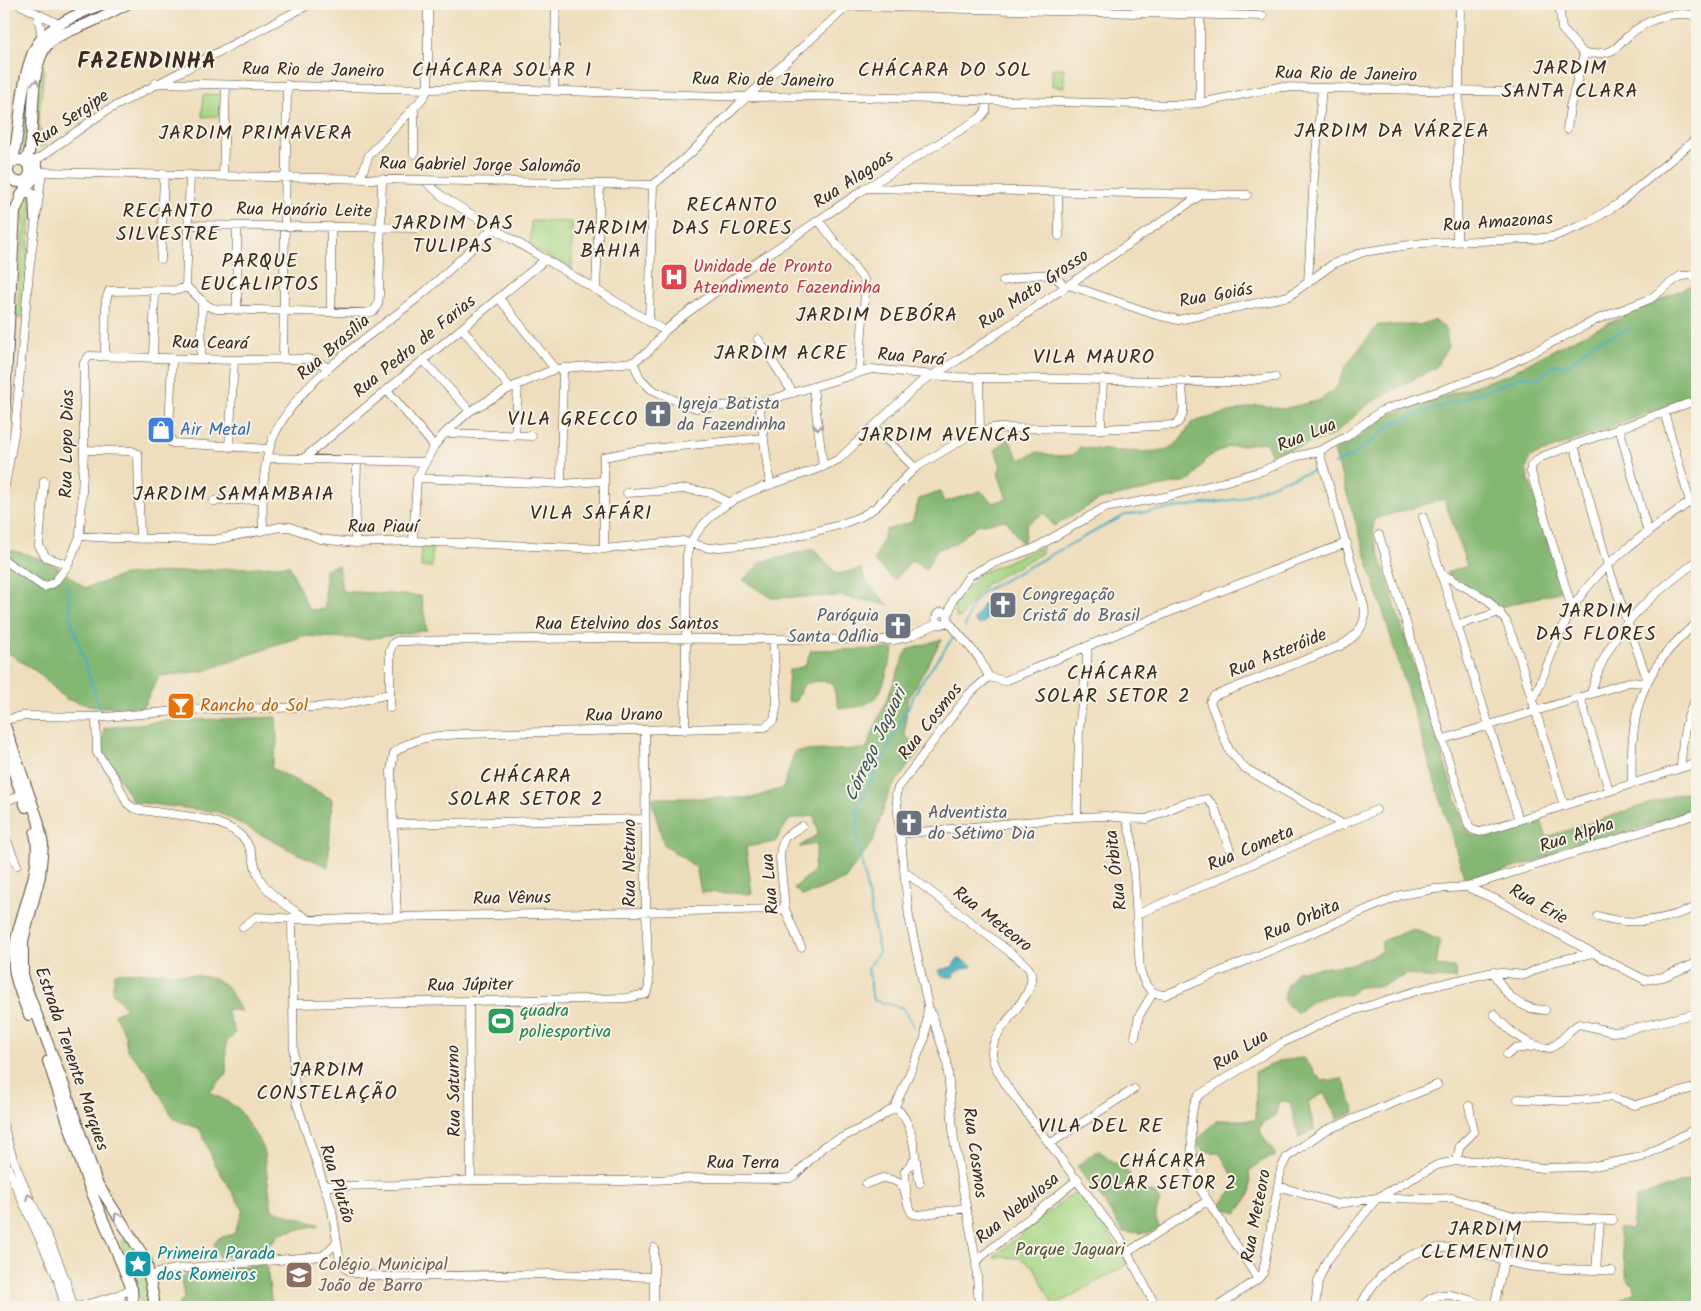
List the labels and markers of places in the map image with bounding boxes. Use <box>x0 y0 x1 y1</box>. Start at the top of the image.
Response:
place label: Unidade de Pronto Atendimento Fazendinha <box>693 253 881 303</box>
hospital icon: Unidade de Pronto Atendimento Fazendinha <box>659 262 689 292</box>
place label: Igreja Batista da Fazendinha <box>677 390 786 440</box>
church icon: Igreja Batista da Fazendinha <box>643 399 673 429</box>
shop icon: Air Metal <box>146 415 176 445</box>
place label: Air Metal <box>180 416 251 445</box>
place label: Congregação Cristã do Brasil <box>1022 581 1141 631</box>
church icon: Congregação Cristã do Brasil <box>988 590 1018 620</box>
place label: Paróquia Santa Odília <box>787 602 879 652</box>
church icon: Paróquia Santa Odília <box>883 611 913 641</box>
bar icon: Rancho do Sol <box>166 691 196 721</box>
place label: Rancho do Sol <box>200 692 309 721</box>
place label: Adventista do Sétimo Dia <box>928 799 1035 849</box>
church icon: Adventista do Sétimo Dia <box>894 808 924 838</box>
place label: quadra poliesportiva <box>519 997 611 1047</box>
sports icon: quadra poliesportiva <box>486 1006 516 1036</box>
place label: Primeira Parada dos Romeiros <box>157 1240 275 1290</box>
place icon: Primeira Parada dos Romeiros <box>123 1249 153 1279</box>
place label: Colégio Municipal João de Barro <box>318 1251 449 1301</box>
school or university icon: Colégio Municipal João de Barro <box>284 1260 314 1290</box>

